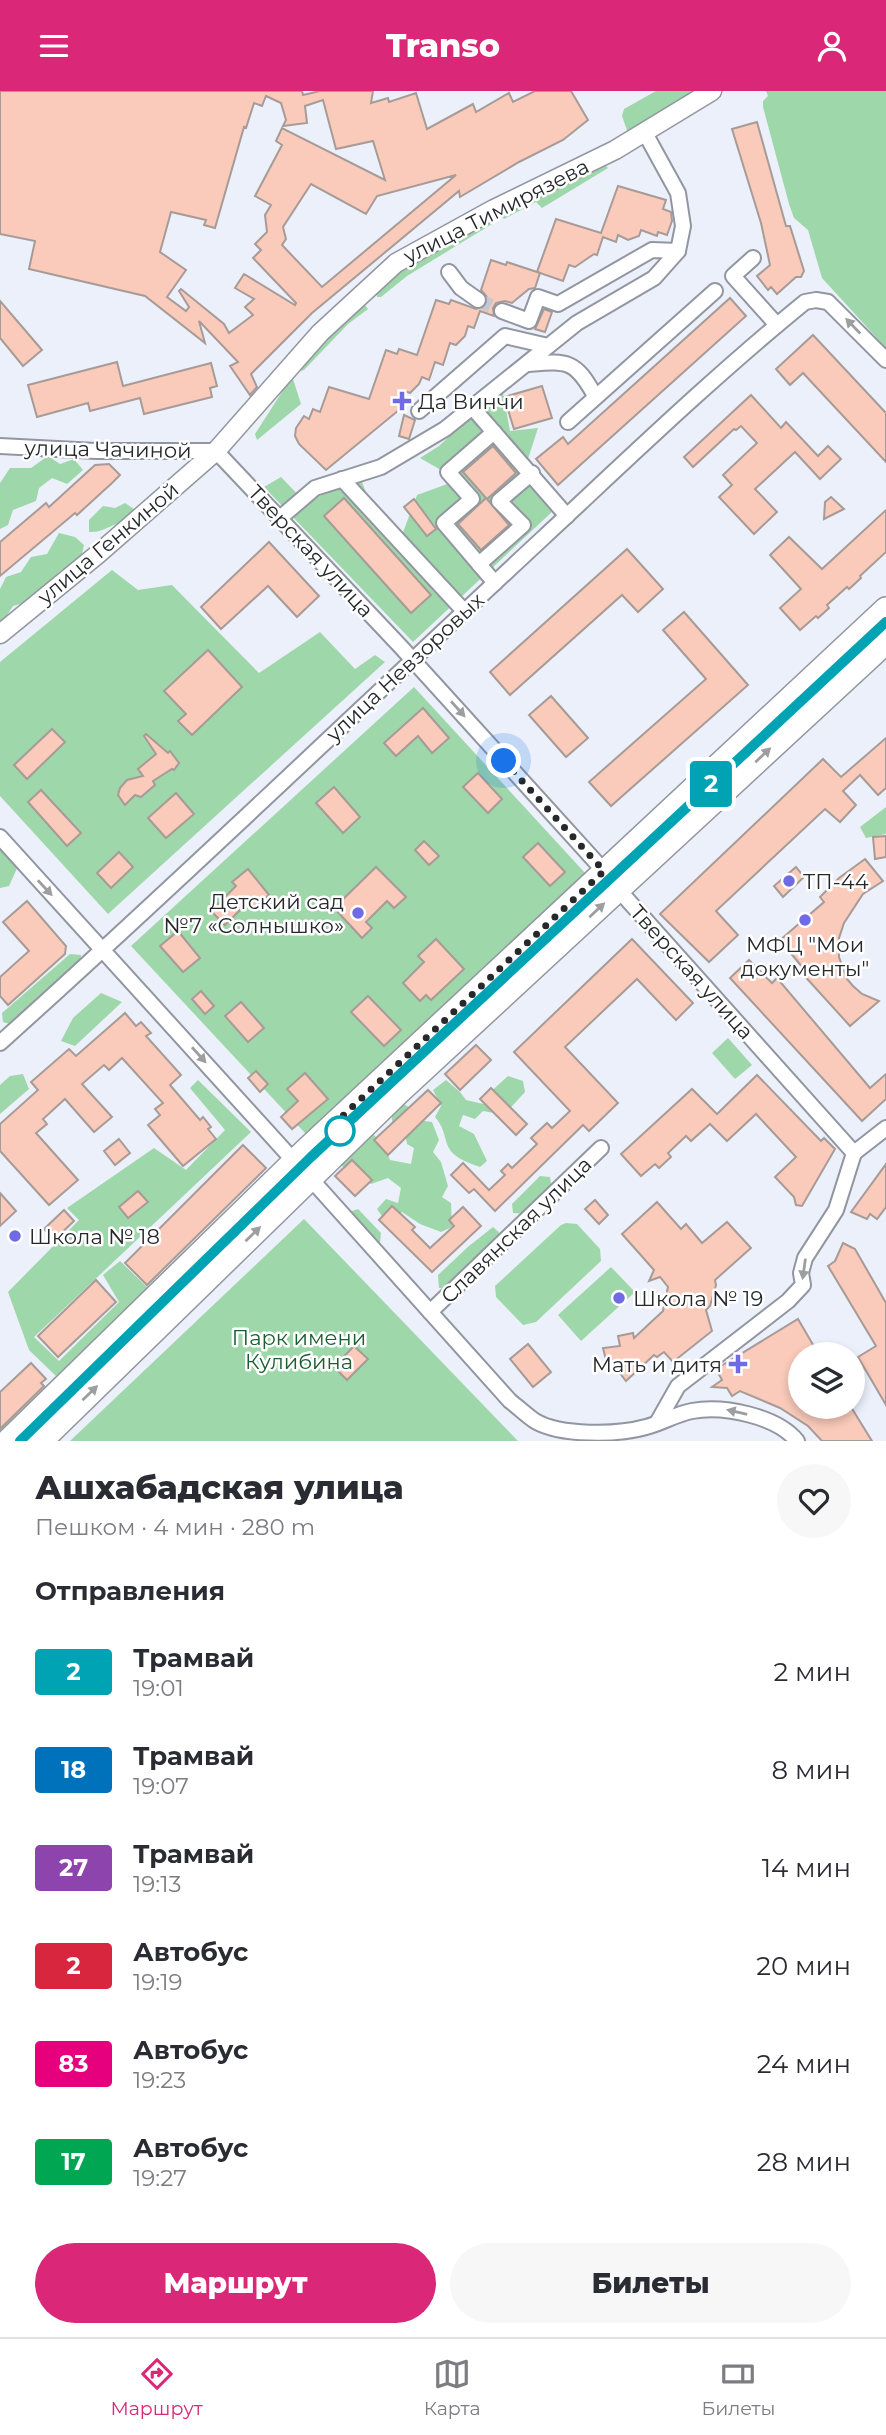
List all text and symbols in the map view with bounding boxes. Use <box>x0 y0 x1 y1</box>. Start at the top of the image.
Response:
text: Transo <box>386 26 500 65</box>
icon: menu <box>35 27 73 65</box>
icon: person <box>813 27 851 65</box>
street label: улица Тимирязева <box>398 153 593 269</box>
one-way arrow <box>845 318 862 335</box>
place label: Да Винчи <box>418 389 524 414</box>
marker: Да Винчи <box>392 391 412 411</box>
street label: улица Чачиной <box>23 435 192 463</box>
street label: улица Генкиной <box>32 477 184 610</box>
street label: Тверская улица <box>243 480 379 622</box>
street label: улица Невзоровых <box>320 587 489 747</box>
one-way arrow <box>449 700 465 717</box>
your location <box>486 743 521 778</box>
one-way arrow <box>754 748 771 764</box>
line badge: 2 <box>688 761 734 807</box>
text: 2 <box>704 769 718 798</box>
place label: ТП-44 <box>803 869 869 894</box>
marker: ТП-44 <box>781 873 797 889</box>
one-way arrow <box>37 879 54 896</box>
place label: Детский сад №7 «Солнышко» <box>164 889 344 938</box>
street label: Тверская улица <box>625 900 759 1044</box>
one-way arrow <box>588 902 606 918</box>
marker: Детский сад №7 «Солнышко» <box>350 905 366 921</box>
marker: МФЦ "Мои документы" <box>797 912 813 928</box>
place label: МФЦ "Мои документы" <box>741 932 869 981</box>
one-way arrow <box>191 1046 207 1063</box>
unlabelled marker <box>325 1116 355 1146</box>
street label: Славянская улица <box>436 1152 596 1308</box>
place label: Школа № 18 <box>29 1224 160 1249</box>
one-way arrow <box>244 1227 261 1243</box>
marker: Школа № 18 <box>7 1228 23 1244</box>
one-way arrow <box>798 1258 809 1280</box>
place label: Школа № 19 <box>633 1286 763 1311</box>
marker: Школа № 19 <box>611 1290 627 1306</box>
park label: Парк имени Кулибина <box>232 1325 366 1374</box>
map controls <box>788 1342 865 1419</box>
button: layers <box>788 1342 865 1419</box>
place label: Мать и дитя <box>592 1352 722 1377</box>
marker: Мать и дитя <box>728 1354 748 1374</box>
one-way arrow <box>82 1385 99 1402</box>
one-way arrow <box>726 1406 748 1417</box>
button: heart <box>777 1464 851 1538</box>
text: Ашхабадская улица <box>35 1467 403 1507</box>
text: Пешком · 4 мин · 280 m <box>35 1513 315 1541</box>
text: Отправления <box>35 1575 225 1607</box>
text: Трамвай <box>133 1642 254 1674</box>
text: 2 мин <box>773 1656 851 1688</box>
text: 2 <box>66 1657 81 1686</box>
text: 19:01 <box>133 1674 184 1702</box>
text: Трамвай <box>133 1740 254 1772</box>
text: 8 мин <box>772 1754 851 1786</box>
text: 18 <box>61 1755 86 1784</box>
text: 19:07 <box>133 1772 189 1800</box>
text: Трамвай <box>133 1838 254 1870</box>
text: 14 мин <box>762 1852 851 1884</box>
text: 27 <box>59 1853 88 1882</box>
text: 19:13 <box>133 1870 181 1898</box>
text: Автобус <box>133 1936 248 1968</box>
text: 20 мин <box>756 1950 851 1982</box>
text: 2 <box>66 1951 81 1980</box>
text: 19:19 <box>133 1968 183 1996</box>
text: Автобус <box>133 2034 248 2066</box>
text: 24 мин <box>757 2048 851 2080</box>
text: 83 <box>58 2049 89 2078</box>
text: 19:23 <box>133 2066 186 2094</box>
text: Автобус <box>133 2132 248 2164</box>
text: 28 мин <box>757 2146 851 2178</box>
text: 17 <box>61 2147 86 2176</box>
text: 19:27 <box>133 2164 187 2192</box>
button: Маршрут <box>35 2243 436 2323</box>
button: Билеты <box>450 2243 851 2323</box>
tab: Маршрут <box>110 2355 203 2420</box>
tab: Карта <box>424 2355 481 2420</box>
tab: Билеты <box>701 2355 776 2420</box>

